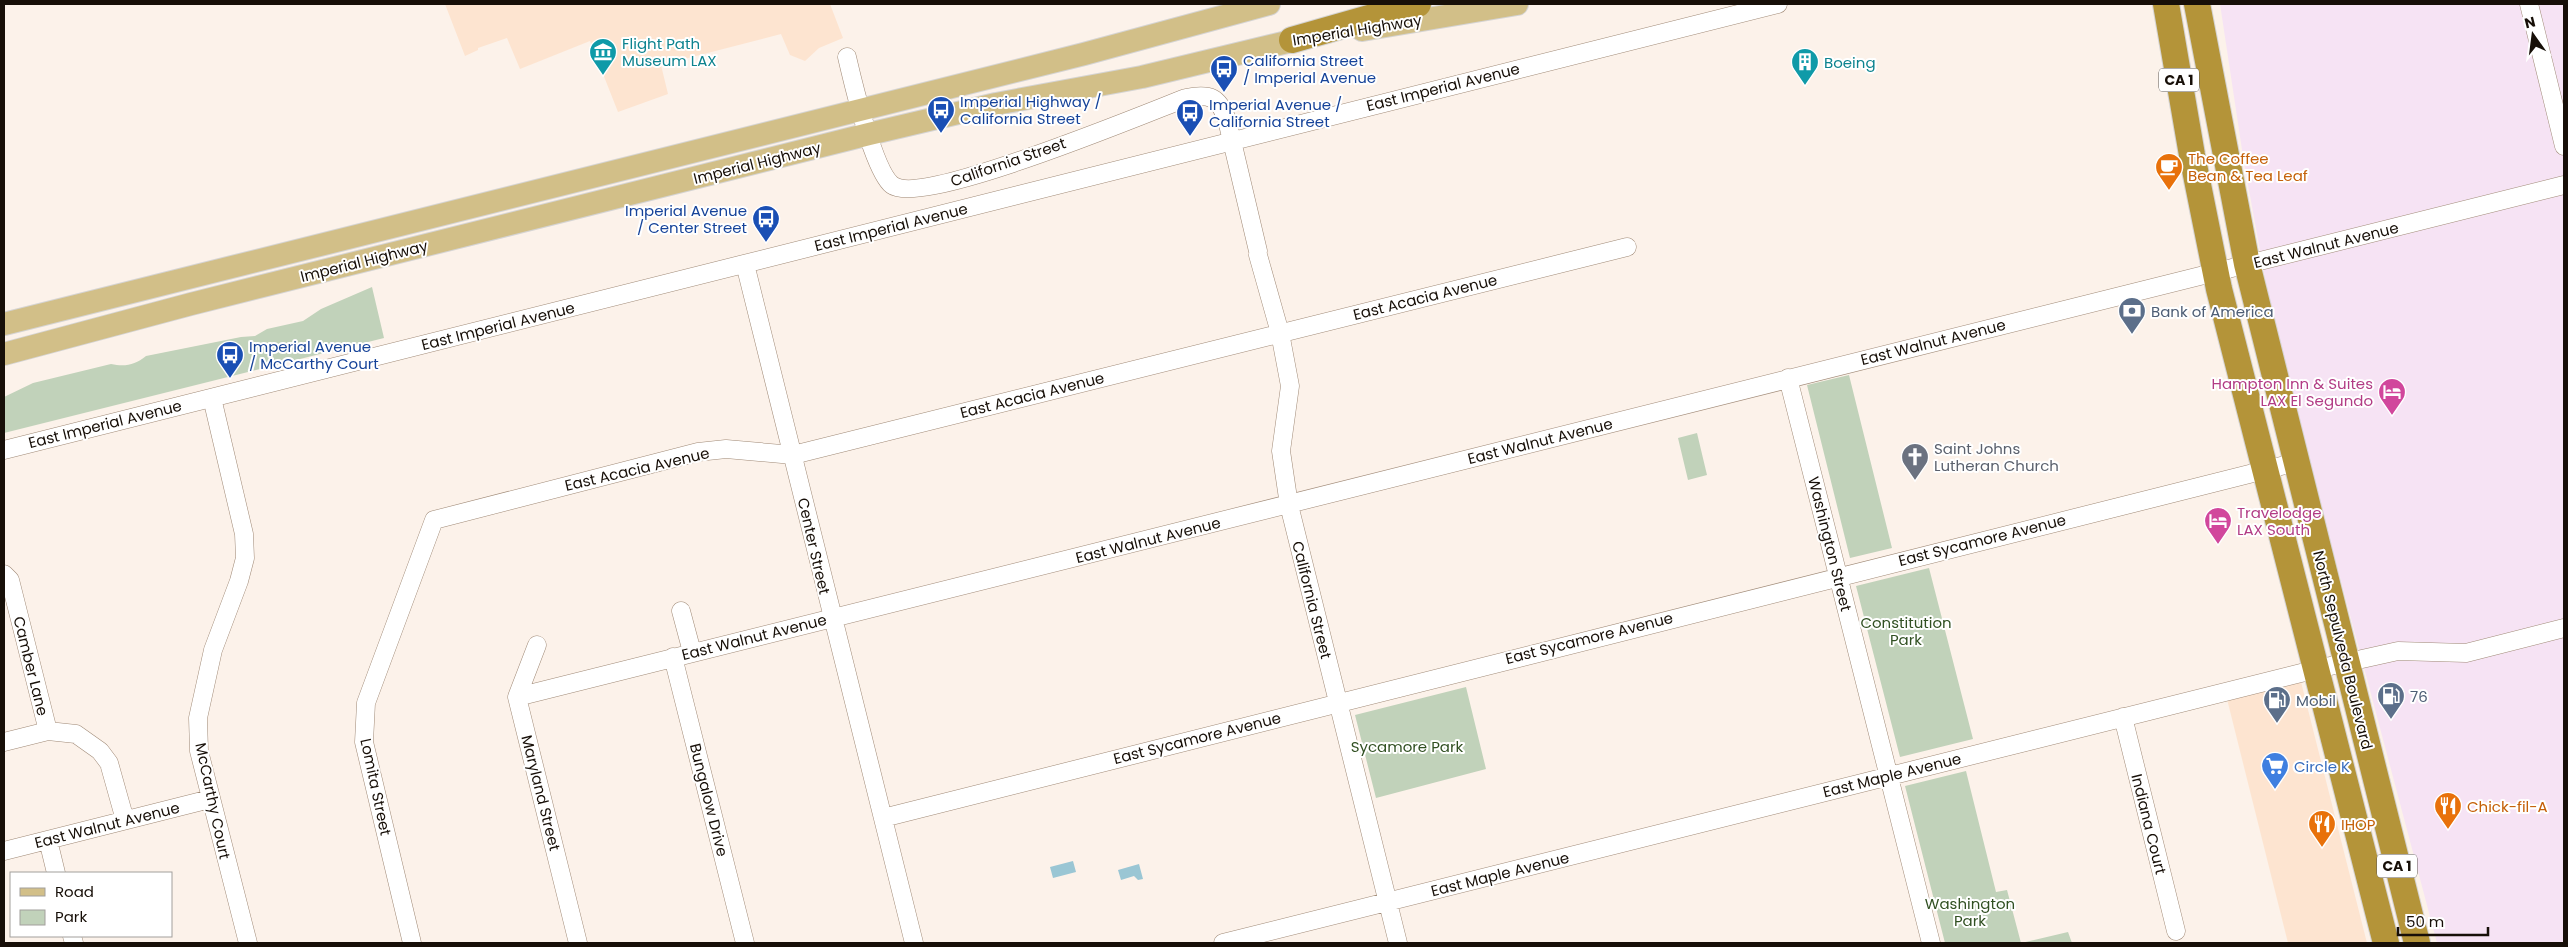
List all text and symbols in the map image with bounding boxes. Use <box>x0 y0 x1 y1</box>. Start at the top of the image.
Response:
street label: Imperial Highway <box>1291 9 1424 51</box>
north arrow <box>2508 10 2558 60</box>
text: N <box>2522 11 2537 33</box>
place label: Flight Path Museum LAX <box>622 33 717 71</box>
museum icon: Flight Path Museum LAX <box>588 37 618 76</box>
building icon: Boeing <box>1790 47 1820 86</box>
place label: California Street / Imperial Avenue <box>1243 50 1376 88</box>
place label: Boeing <box>1824 52 1876 73</box>
bus stop icon: California Street / Imperial Avenue <box>1209 54 1239 93</box>
street label: East Imperial Avenue <box>1364 58 1522 116</box>
road number: CA 1 <box>2159 68 2199 92</box>
place label: Imperial Highway / California Street <box>960 91 1102 129</box>
place label: Imperial Avenue / California Street <box>1209 94 1342 132</box>
bus stop icon: Imperial Highway / California Street <box>926 95 956 134</box>
bus stop icon: Imperial Avenue / California Street <box>1175 98 1205 137</box>
street label: California Street <box>948 132 1068 192</box>
street label: Imperial Highway <box>691 137 823 189</box>
place label: The Coffee Bean & Tea Leaf <box>2188 148 2308 186</box>
cafe icon: The Coffee Bean & Tea Leaf <box>2154 152 2184 191</box>
street label: East Imperial Avenue <box>812 198 970 256</box>
place label: Imperial Avenue / Center Street <box>625 200 747 238</box>
bus stop icon: Imperial Avenue / Center Street <box>751 204 781 243</box>
street label: East Walnut Avenue <box>2251 217 2401 273</box>
street label: Imperial Highway <box>298 235 430 287</box>
street label: East Acacia Avenue <box>1351 269 1499 325</box>
bank icon: Bank of America <box>2117 296 2147 335</box>
street label: East Imperial Avenue <box>419 297 577 355</box>
place label: Bank of America <box>2151 301 2274 322</box>
street label: East Walnut Avenue <box>1858 314 2008 370</box>
place label: Imperial Avenue / McCarthy Court <box>249 336 379 374</box>
bus stop icon: Imperial Avenue / McCarthy Court <box>215 340 245 379</box>
street label: East Acacia Avenue <box>958 367 1106 423</box>
place label: Hampton Inn & Suites LAX El Segundo <box>2212 373 2373 411</box>
hotel icon: Hampton Inn & Suites LAX El Segundo <box>2377 377 2407 416</box>
street label: East Imperial Avenue <box>26 395 184 453</box>
street label: East Walnut Avenue <box>1465 413 1615 469</box>
place label: Saint Johns Lutheran Church <box>1934 438 2059 476</box>
street label: East Acacia Avenue <box>563 442 711 496</box>
church icon: Saint Johns Lutheran Church <box>1900 442 1930 481</box>
street label: Washington Street <box>1803 474 1857 614</box>
street label: Center Street <box>793 496 835 596</box>
place label: Travelodge LAX South <box>2237 502 2321 540</box>
hotel icon: Travelodge LAX South <box>2203 506 2233 545</box>
street label: East Sycamore Avenue <box>1896 509 2068 571</box>
street label: East Walnut Avenue <box>1073 512 1223 568</box>
street label: California Street <box>1287 539 1337 661</box>
street label: North Sepulveda Boulevard <box>2308 548 2378 752</box>
street label: East Sycamore Avenue <box>1503 607 1675 669</box>
street label: East Walnut Avenue <box>679 609 829 665</box>
park label: Constitution Park <box>1860 612 1952 650</box>
street label: Camber Lane <box>9 614 53 718</box>
fuel station icon: 76 <box>2376 681 2406 720</box>
fuel station icon: Mobil <box>2262 685 2292 724</box>
place label: 76 <box>2410 686 2428 707</box>
place label: Mobil <box>2296 690 2336 711</box>
street label: East Sycamore Avenue <box>1111 707 1283 769</box>
street label: Maryland Street <box>516 733 566 853</box>
park label: Sycamore Park <box>1351 736 1464 757</box>
street label: Lomita Street <box>355 737 397 837</box>
street label: McCarthy Court <box>190 741 236 861</box>
street label: Bungalow Drive <box>685 741 733 859</box>
street label: East Maple Avenue <box>1821 748 1963 802</box>
supermarket icon: Circle K <box>2260 751 2290 790</box>
place label: Circle K <box>2294 756 2350 777</box>
street label: Indiana Court <box>2126 772 2172 876</box>
restaurant icon: Chick-fil-A <box>2433 791 2463 830</box>
place label: Chick-fil-A <box>2467 796 2548 817</box>
street label: East Walnut Avenue <box>32 797 182 853</box>
restaurant icon: IHOP <box>2307 809 2337 848</box>
place label: IHOP <box>2341 814 2376 835</box>
street label: East Maple Avenue <box>1429 847 1571 901</box>
road number: CA 1 <box>2377 854 2417 878</box>
legend <box>10 872 172 937</box>
text: Road <box>55 881 94 902</box>
park label: Washington Park <box>1925 893 2015 931</box>
scale bar <box>2398 904 2488 936</box>
text: Park <box>55 906 87 927</box>
text: 50 m <box>2406 911 2444 932</box>

